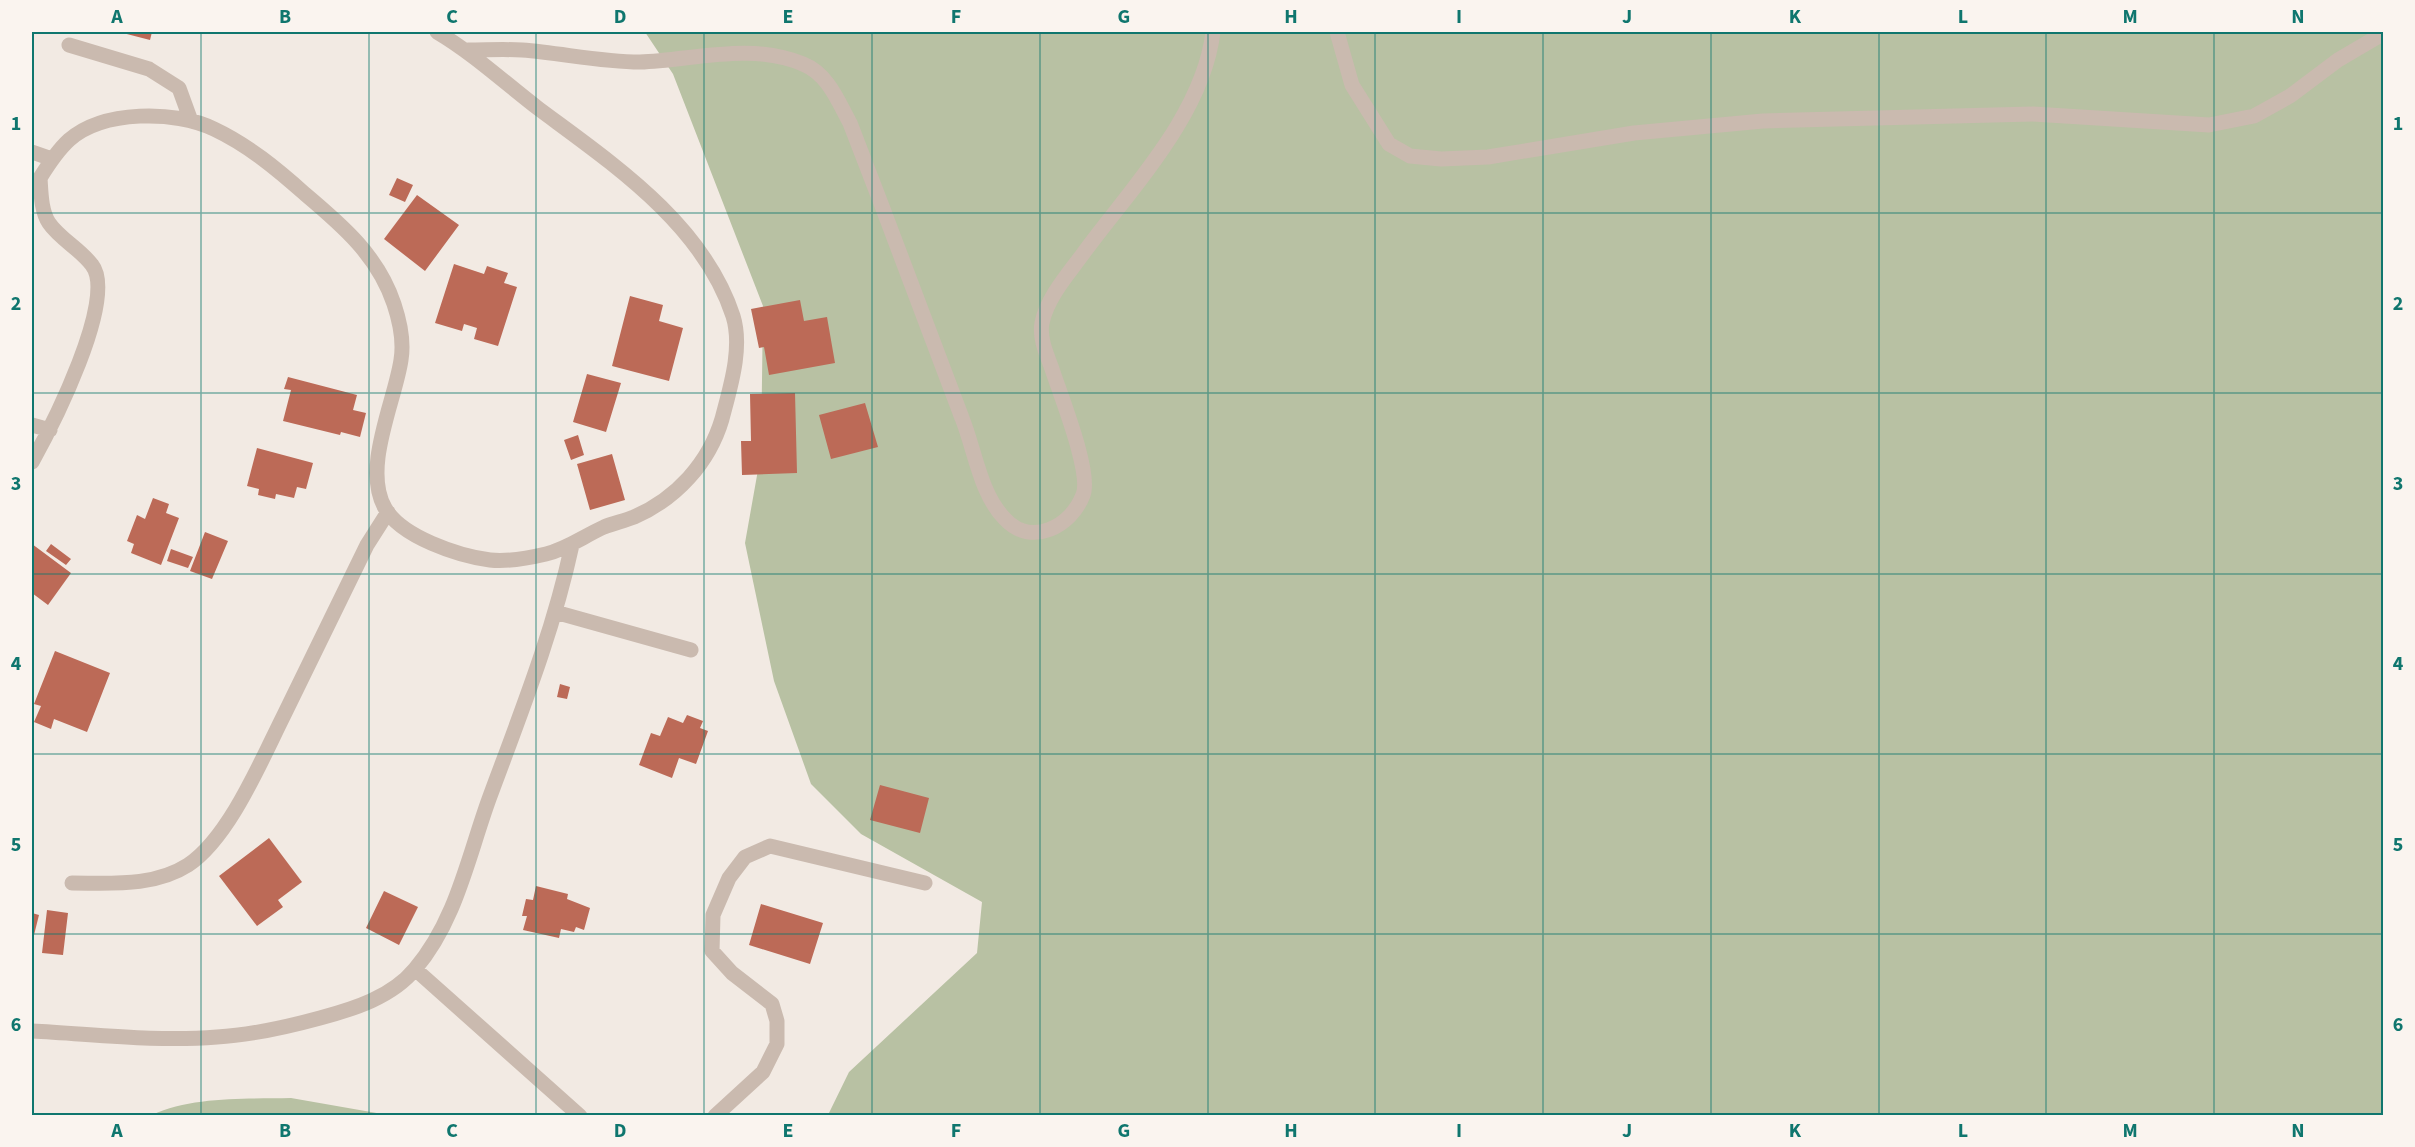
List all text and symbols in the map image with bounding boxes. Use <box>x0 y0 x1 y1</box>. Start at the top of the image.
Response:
text: A <box>110 3 123 31</box>
text: B <box>279 3 291 31</box>
text: C <box>446 3 458 31</box>
text: D <box>614 3 626 31</box>
text: E <box>783 3 793 31</box>
text: F <box>951 3 961 31</box>
text: G <box>1118 3 1130 31</box>
text: H <box>1284 3 1298 31</box>
text: I <box>1456 3 1462 31</box>
text: J <box>1622 3 1632 31</box>
text: K <box>1789 3 1802 31</box>
text: L <box>1958 3 1968 31</box>
text: M <box>2122 3 2138 31</box>
text: N <box>2291 3 2305 31</box>
text: 1 <box>11 110 21 138</box>
text: 1 <box>2393 110 2403 138</box>
text: 2 <box>11 290 21 318</box>
text: 2 <box>2393 290 2403 318</box>
text: 3 <box>11 470 21 498</box>
text: 3 <box>2393 470 2403 498</box>
text: 4 <box>11 650 22 678</box>
text: 4 <box>2393 650 2404 678</box>
text: 5 <box>11 831 21 859</box>
text: 5 <box>2393 831 2403 859</box>
text: 6 <box>11 1011 21 1039</box>
text: 6 <box>2393 1011 2403 1039</box>
text: A <box>110 1117 123 1145</box>
text: B <box>279 1117 291 1145</box>
text: C <box>446 1117 458 1145</box>
text: D <box>614 1117 626 1145</box>
text: E <box>783 1117 793 1145</box>
text: F <box>951 1117 961 1145</box>
text: G <box>1118 1117 1130 1145</box>
text: H <box>1284 1117 1298 1145</box>
text: I <box>1456 1117 1462 1145</box>
text: J <box>1622 1117 1632 1145</box>
text: K <box>1789 1117 1802 1145</box>
text: L <box>1958 1117 1968 1145</box>
text: M <box>2122 1117 2138 1145</box>
text: N <box>2291 1117 2305 1145</box>

